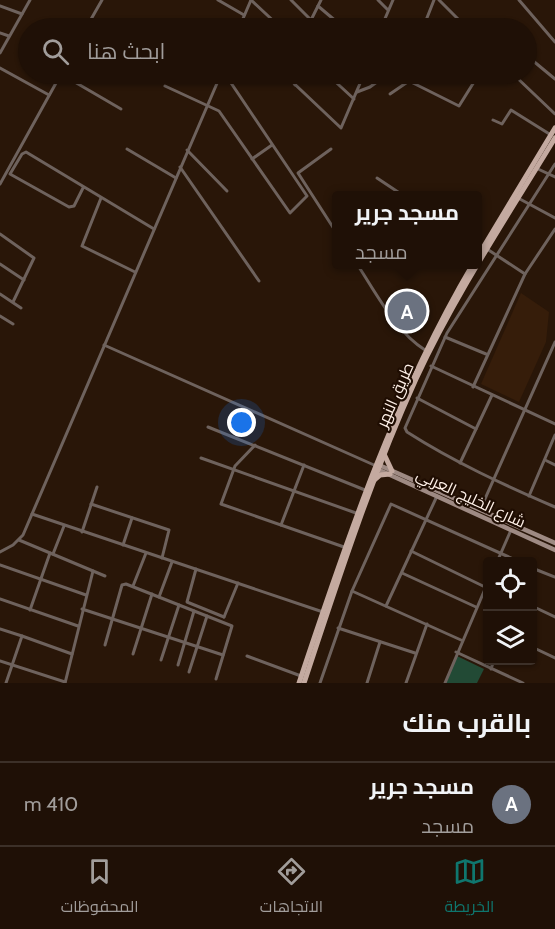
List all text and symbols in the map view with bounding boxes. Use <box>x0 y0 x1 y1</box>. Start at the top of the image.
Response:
search box <box>18 18 537 84</box>
icon: search <box>39 35 72 68</box>
text: ابحث هنا <box>87 38 165 65</box>
popup <box>332 191 482 269</box>
text: مسجد جرير <box>355 199 459 226</box>
text: مسجد <box>355 240 408 264</box>
pin: A <box>388 288 426 334</box>
street label: طريق النهر <box>372 360 419 432</box>
your location <box>227 408 256 437</box>
street label: شارع الخليج العربي <box>412 464 529 535</box>
map controls <box>483 557 537 665</box>
button: locate <box>483 557 537 611</box>
button: layers <box>483 611 537 665</box>
text: بالقرب منك <box>403 707 531 739</box>
text: مسجد جرير <box>370 773 474 800</box>
text: 410 m <box>24 792 78 816</box>
text: A <box>505 792 518 816</box>
text: مسجد <box>421 814 474 838</box>
tab: المحفوظات <box>61 855 139 921</box>
tab: الاتجاهات <box>260 855 323 921</box>
tab: الخريطة <box>444 855 494 921</box>

